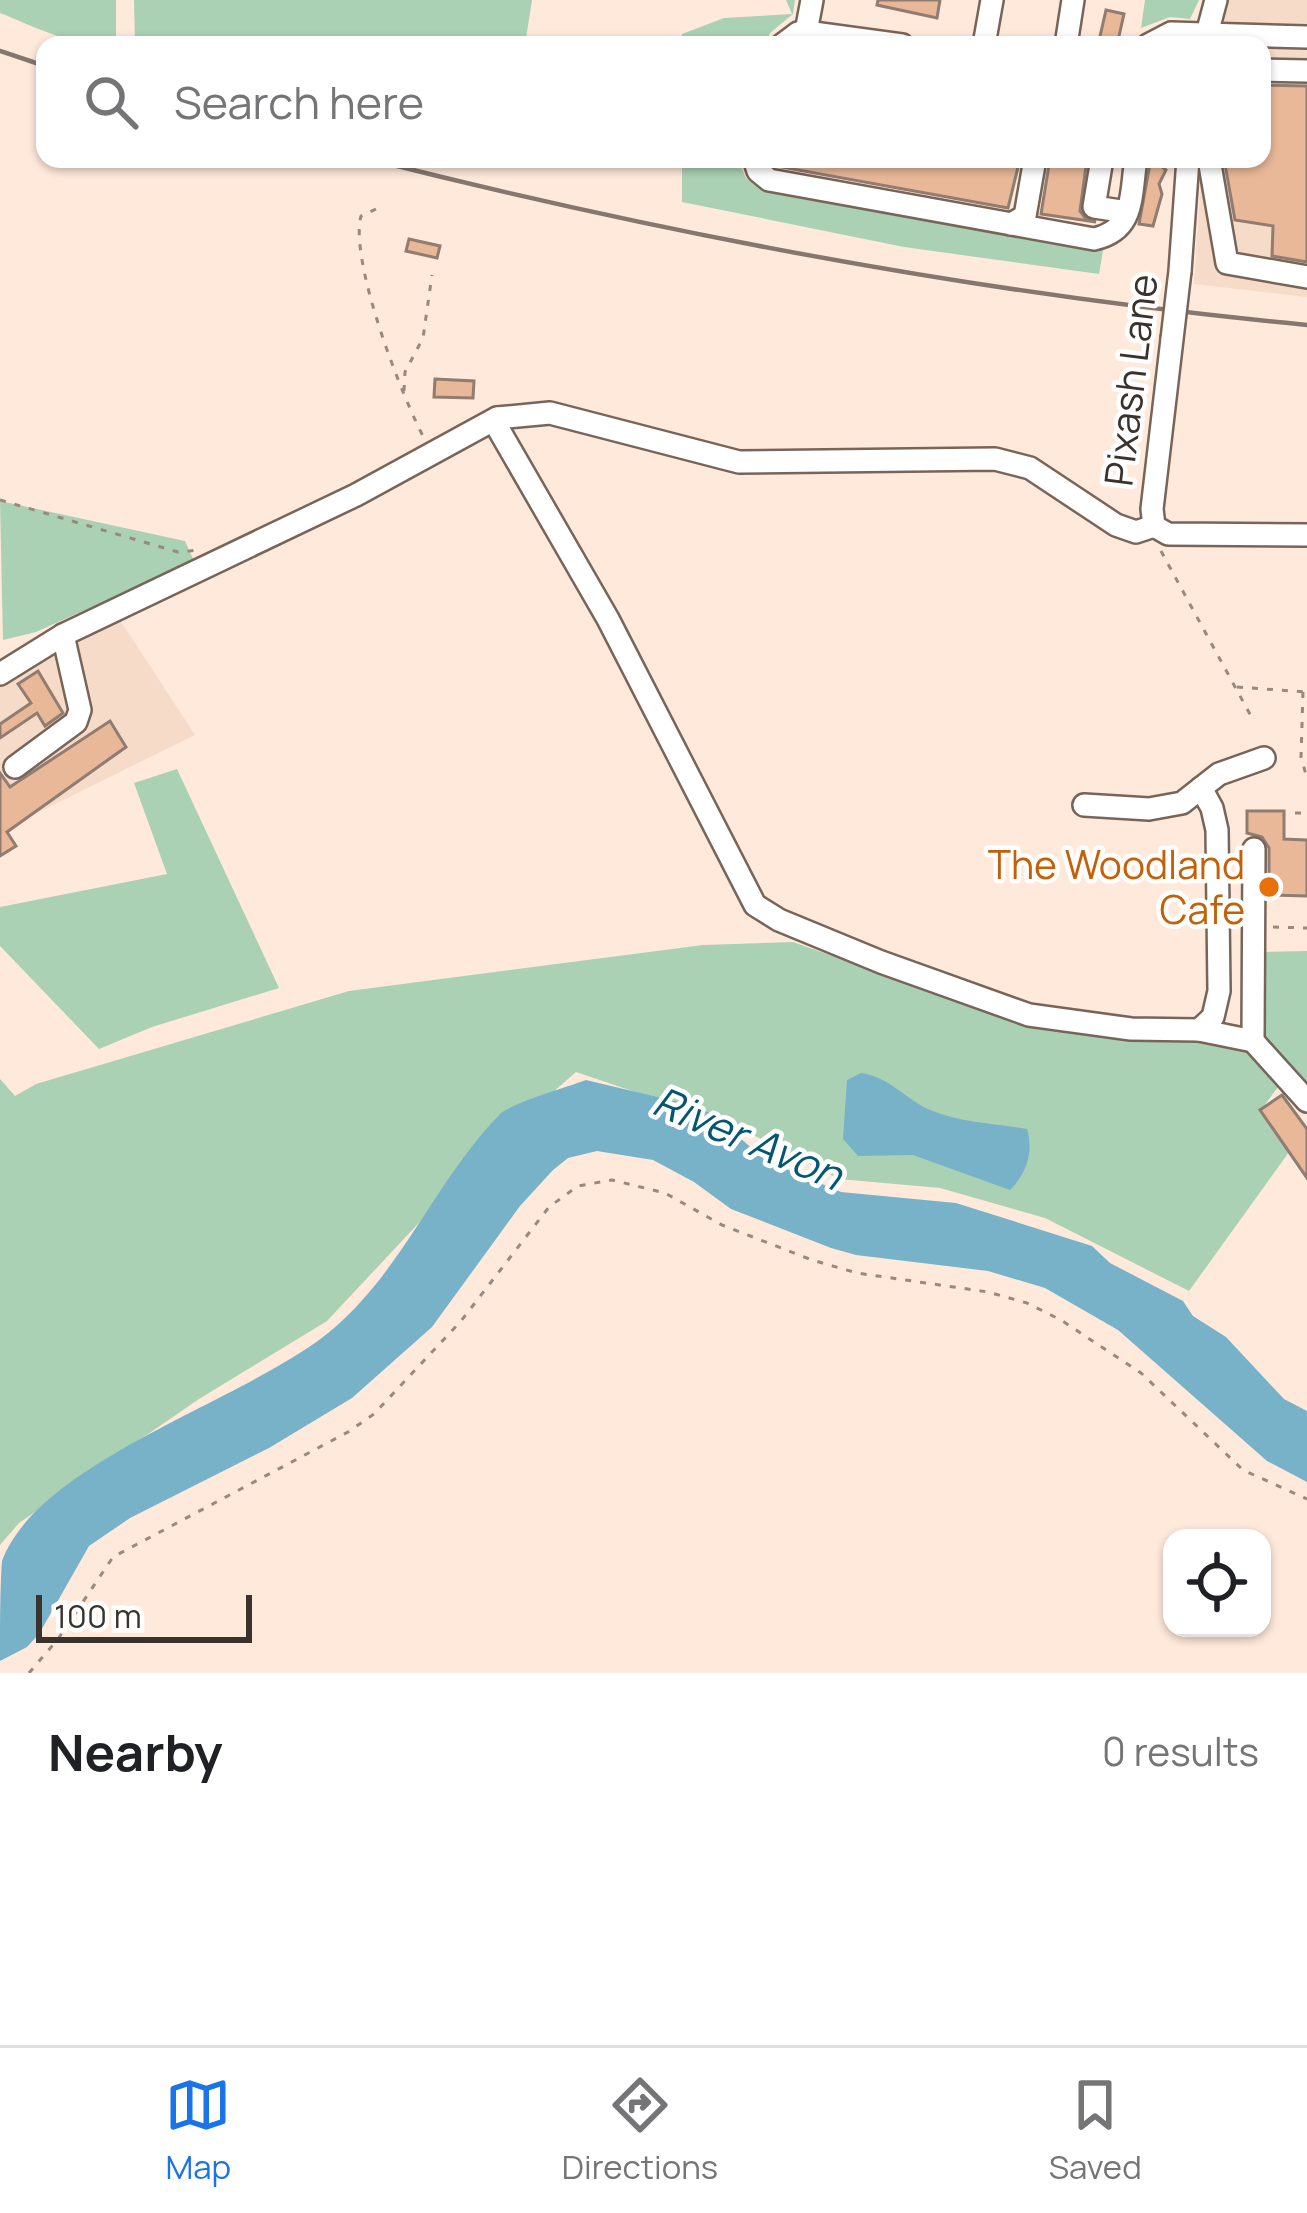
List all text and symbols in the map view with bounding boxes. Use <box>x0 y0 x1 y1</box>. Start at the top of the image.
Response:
search box <box>36 36 1271 168</box>
icon: search <box>78 69 144 135</box>
text: Search here <box>174 71 424 133</box>
street label: Pixash Lane <box>1090 271 1170 489</box>
place label: The Woodland Cafe <box>988 837 1245 936</box>
marker: The Woodland Cafe <box>1256 874 1282 900</box>
water label: River Avon <box>645 1071 854 1204</box>
map controls <box>1163 1529 1271 1637</box>
button: locate <box>1163 1529 1271 1637</box>
scale bar <box>36 1589 252 1642</box>
text: 100 m <box>54 1593 142 1638</box>
text: Nearby <box>48 1717 223 1786</box>
text: 0 results <box>1102 1724 1259 1778</box>
tab: Map <box>165 2072 231 2189</box>
tab: Directions <box>562 2072 718 2189</box>
tab: Saved <box>1049 2072 1142 2189</box>

